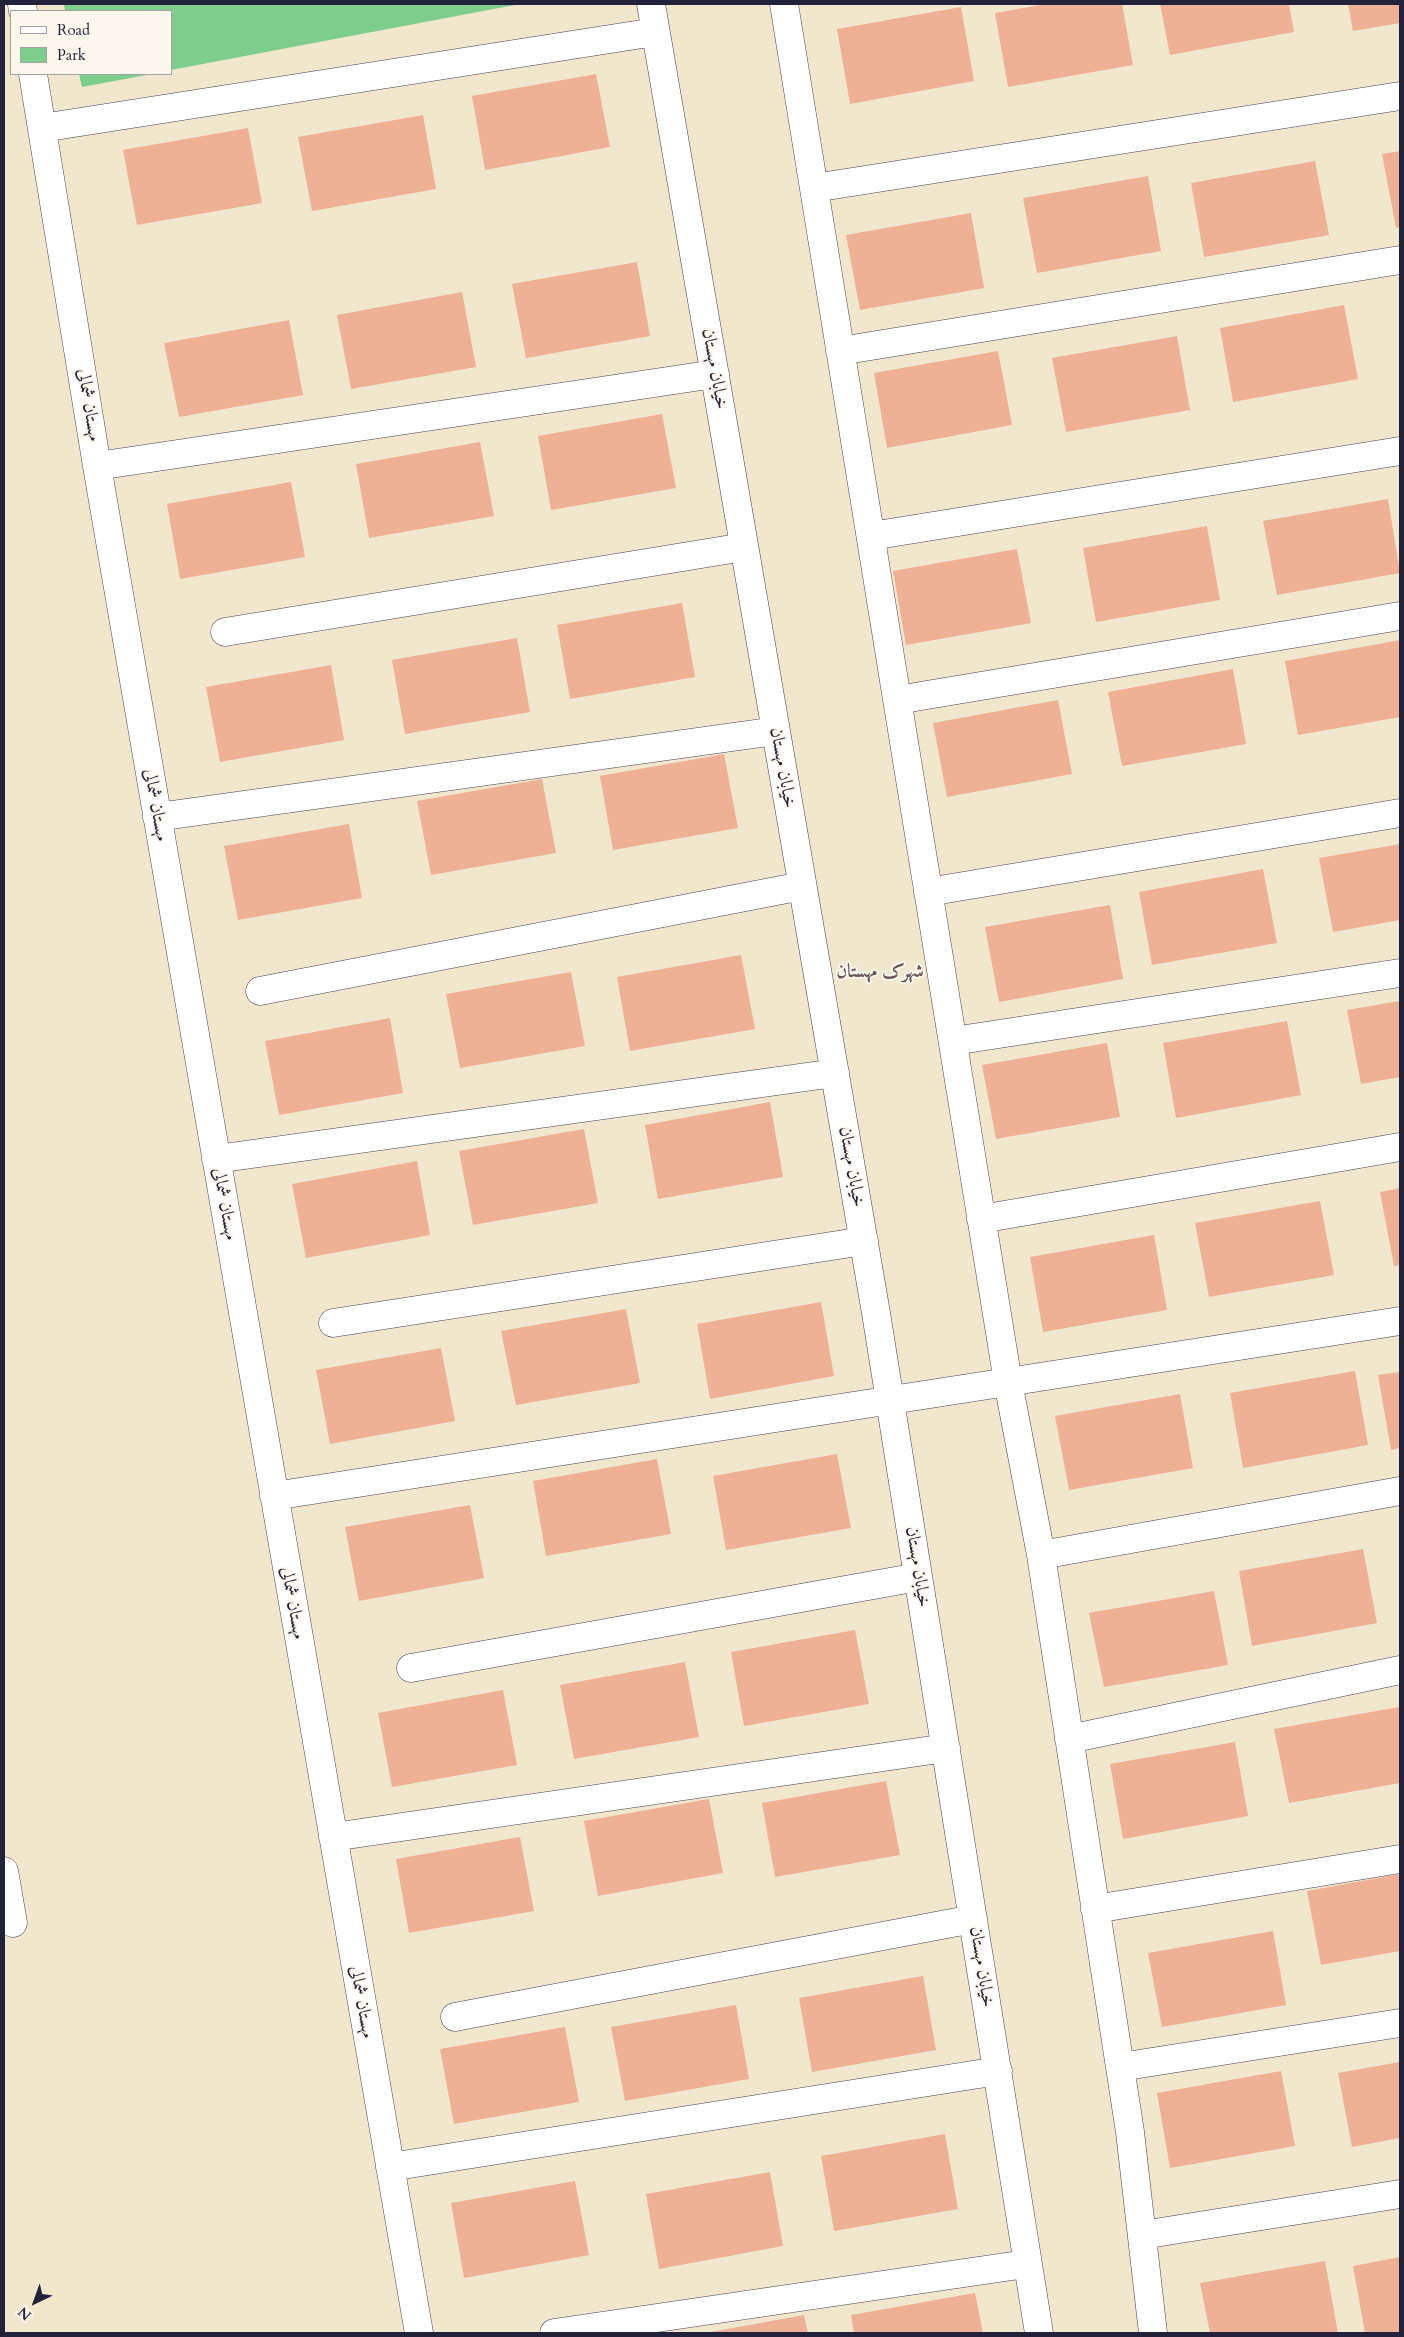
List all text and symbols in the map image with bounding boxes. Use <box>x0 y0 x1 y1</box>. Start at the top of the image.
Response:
legend <box>10 10 172 75</box>
text: Road <box>57 20 90 40</box>
text: Park <box>57 45 86 65</box>
street label: خیابان مهستان <box>696 327 732 411</box>
street label: مهستان شمالی <box>72 367 104 443</box>
street label: خیابان مهستان <box>764 726 800 810</box>
street label: مهستان شمالی <box>138 767 172 843</box>
district label: شهرک مهستان <box>836 962 924 984</box>
street label: خیابان مهستان <box>833 1125 869 1209</box>
street label: مهستان شمالی <box>207 1166 241 1242</box>
street label: خیابان مهستان <box>900 1525 934 1609</box>
street label: مهستان شمالی <box>275 1565 309 1641</box>
street label: خیابان مهستان <box>964 1925 998 2009</box>
street label: مهستان شمالی <box>344 1964 378 2040</box>
north arrow <box>10 2277 60 2327</box>
text: N <box>14 2302 36 2325</box>

